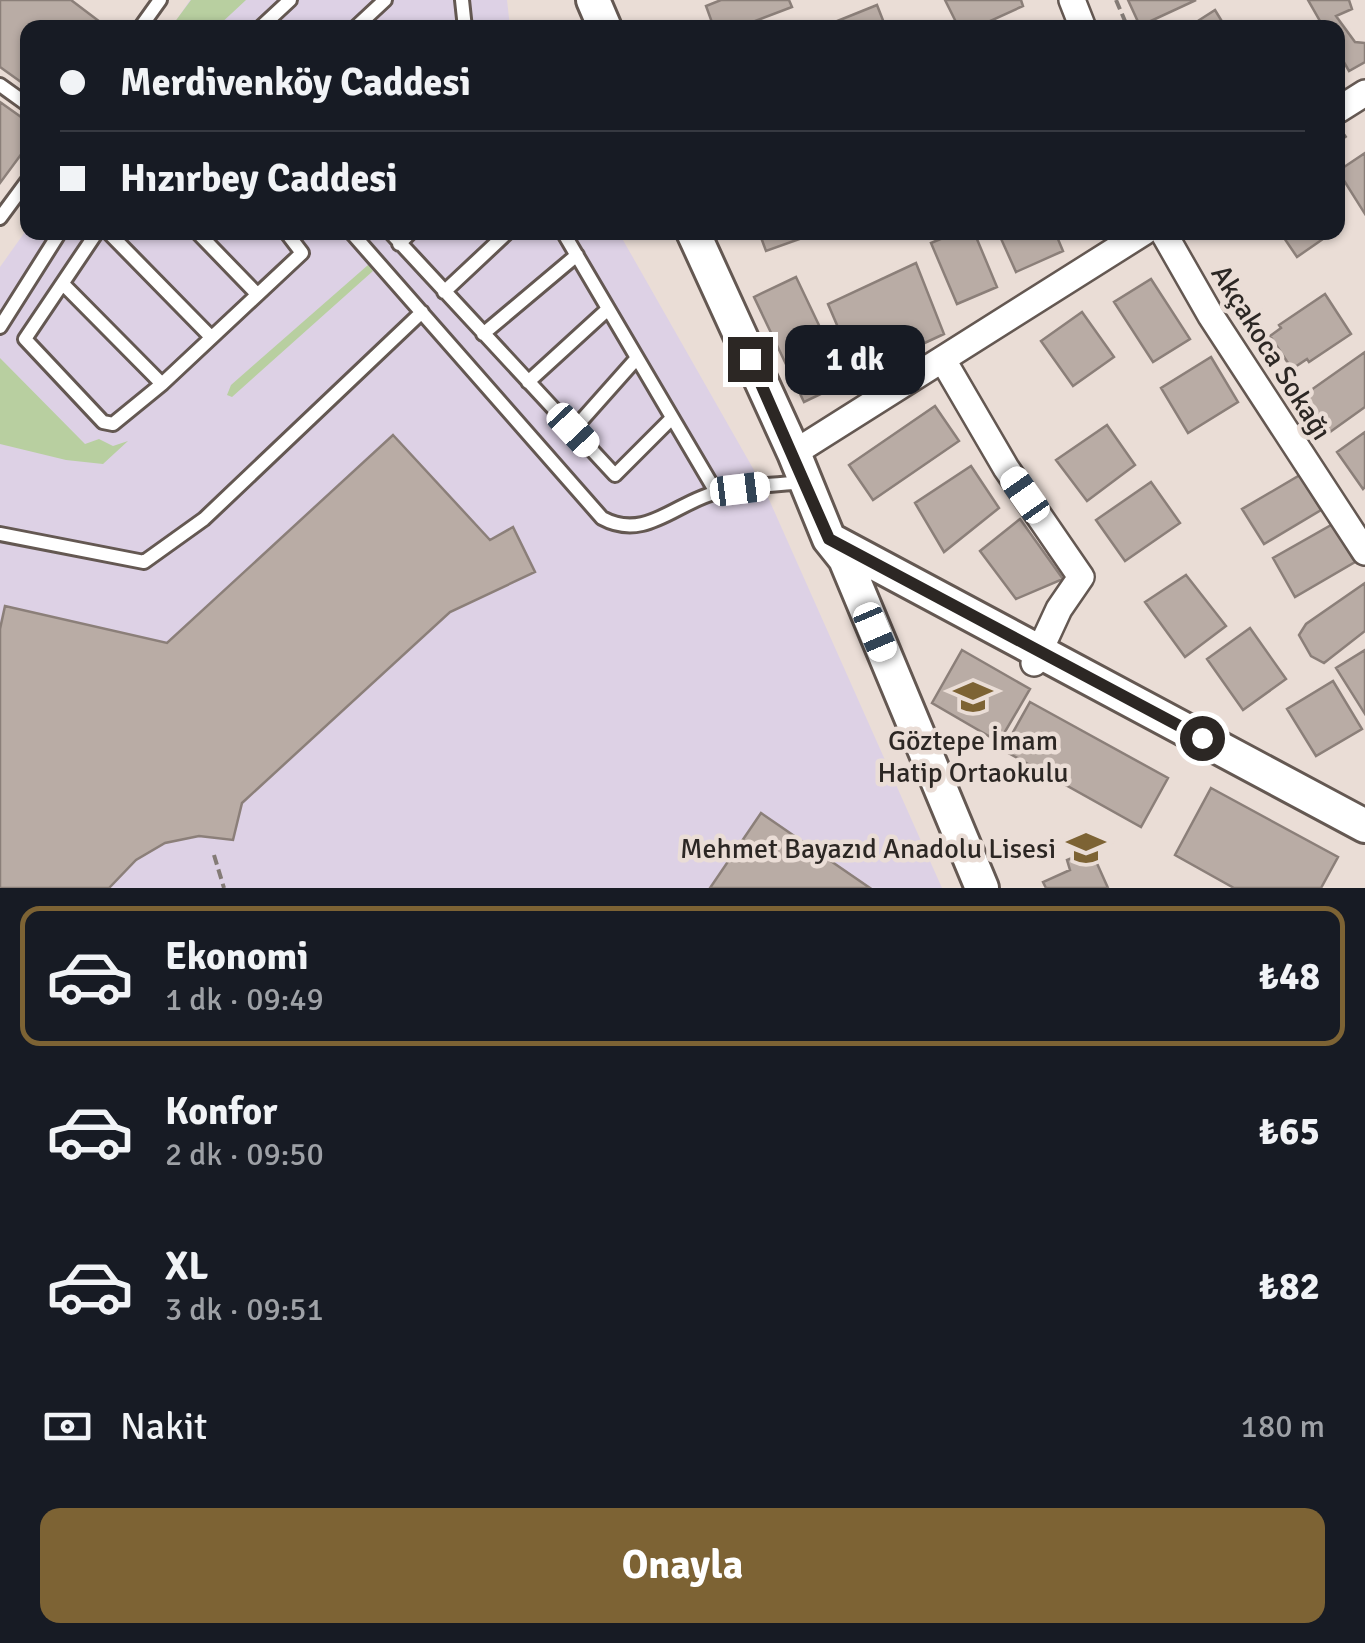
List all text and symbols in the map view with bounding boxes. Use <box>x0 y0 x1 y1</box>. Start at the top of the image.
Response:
text: Merdivenköy Caddesi <box>120 59 471 106</box>
text: Hızırbey Caddesi <box>120 155 398 202</box>
street label: Akçakoca Sokağı <box>1204 259 1339 446</box>
callout: 1 dk <box>785 324 925 394</box>
route end <box>728 337 773 382</box>
text: 1 dk <box>826 340 884 379</box>
car <box>542 398 604 462</box>
car <box>996 462 1054 528</box>
car <box>708 470 772 508</box>
car <box>849 599 901 665</box>
school or university icon: Göztepe İmam Hatip Ortaokulu <box>952 676 994 718</box>
route start <box>1180 716 1225 761</box>
place label: Göztepe İmam Hatip Ortaokulu <box>877 724 1069 790</box>
school or university icon: Mehmet Bayazıd Anadolu Lisesi <box>1065 827 1107 869</box>
place label: Mehmet Bayazıd Anadolu Lisesi <box>680 832 1056 866</box>
icon: car <box>45 931 135 1021</box>
text: Ekonomi <box>165 933 309 980</box>
text: ₺48 <box>1258 953 1320 1000</box>
text: 1 dk · 09:49 <box>165 980 324 1019</box>
icon: car <box>45 1086 135 1176</box>
text: Konfor <box>165 1088 277 1135</box>
text: ₺65 <box>1258 1108 1320 1155</box>
text: 2 dk · 09:50 <box>165 1135 324 1174</box>
icon: car <box>45 1241 135 1331</box>
text: XL <box>165 1243 208 1290</box>
text: ₺82 <box>1258 1263 1320 1310</box>
text: 3 dk · 09:51 <box>165 1290 324 1329</box>
icon: cash <box>40 1399 95 1454</box>
text: Nakit <box>120 1403 207 1450</box>
text: 180 m <box>1241 1407 1325 1446</box>
button: Onayla <box>40 1508 1325 1623</box>

